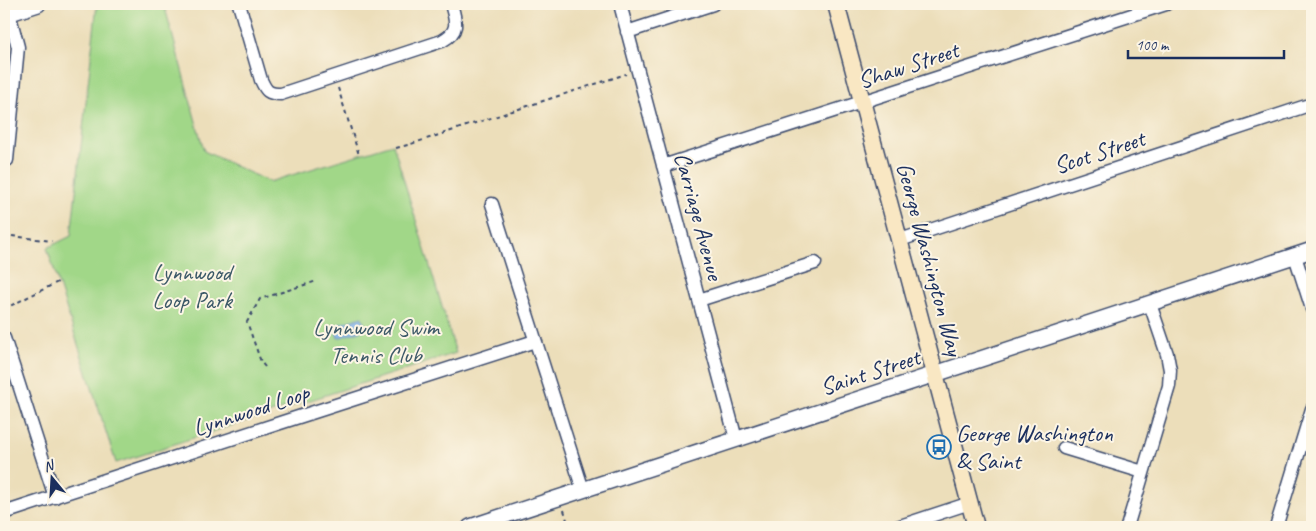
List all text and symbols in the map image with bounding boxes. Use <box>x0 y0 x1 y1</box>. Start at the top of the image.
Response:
scale bar <box>1128 28 1285 60</box>
street label: Shaw Street <box>854 34 964 95</box>
text: 100 m <box>1136 36 1170 55</box>
street label: Scot Street <box>1050 123 1150 181</box>
street label: Carriage Avenue <box>668 149 731 285</box>
street label: George Washington Way <box>890 159 971 361</box>
park label: Lynnwood Loop Park <box>152 257 235 315</box>
park label: Lynnwood Swim Tennis Club <box>313 312 442 370</box>
street label: Saint Street <box>817 341 925 402</box>
street label: Lynnwood Loop <box>189 377 315 443</box>
place label: George Washington & Saint <box>956 418 1113 476</box>
bus stop icon: George Washington & Saint <box>926 434 952 460</box>
north arrow <box>28 454 78 504</box>
text: N <box>41 456 57 476</box>

